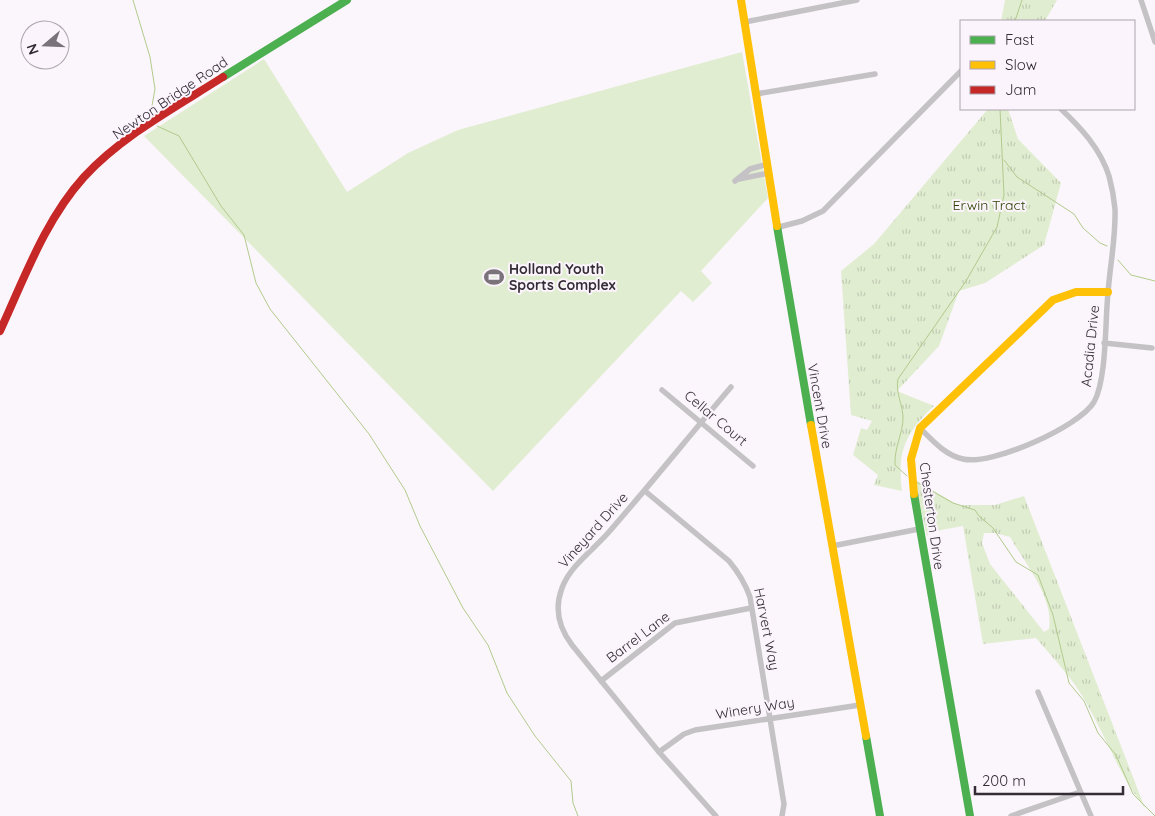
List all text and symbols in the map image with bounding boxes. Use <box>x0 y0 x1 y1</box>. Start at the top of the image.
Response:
north arrow <box>20 20 70 70</box>
legend <box>960 20 1135 110</box>
text: Fast <box>1005 30 1034 49</box>
text: N <box>23 41 43 57</box>
street label: Newton Bridge Road <box>109 53 231 143</box>
text: Slow <box>1005 55 1037 74</box>
text: Jam <box>1005 80 1036 99</box>
park label: Erwin Tract <box>953 196 1026 214</box>
place label: Holland Youth Sports Complex <box>509 260 616 294</box>
sports icon: Holland Youth Sports Complex <box>483 266 505 288</box>
street label: Acadia Drive <box>1077 304 1103 388</box>
street label: Vincent Drive <box>804 362 836 450</box>
street label: Cellar Court <box>681 386 751 450</box>
street label: Chesterton Drive <box>916 461 948 571</box>
street label: Vineyard Drive <box>554 488 632 572</box>
street label: Harvert Way <box>750 586 784 672</box>
street label: Barrel Lane <box>603 607 673 667</box>
street label: Winery Way <box>714 693 796 723</box>
scale bar <box>975 764 1122 796</box>
text: 200 m <box>982 771 1026 790</box>

